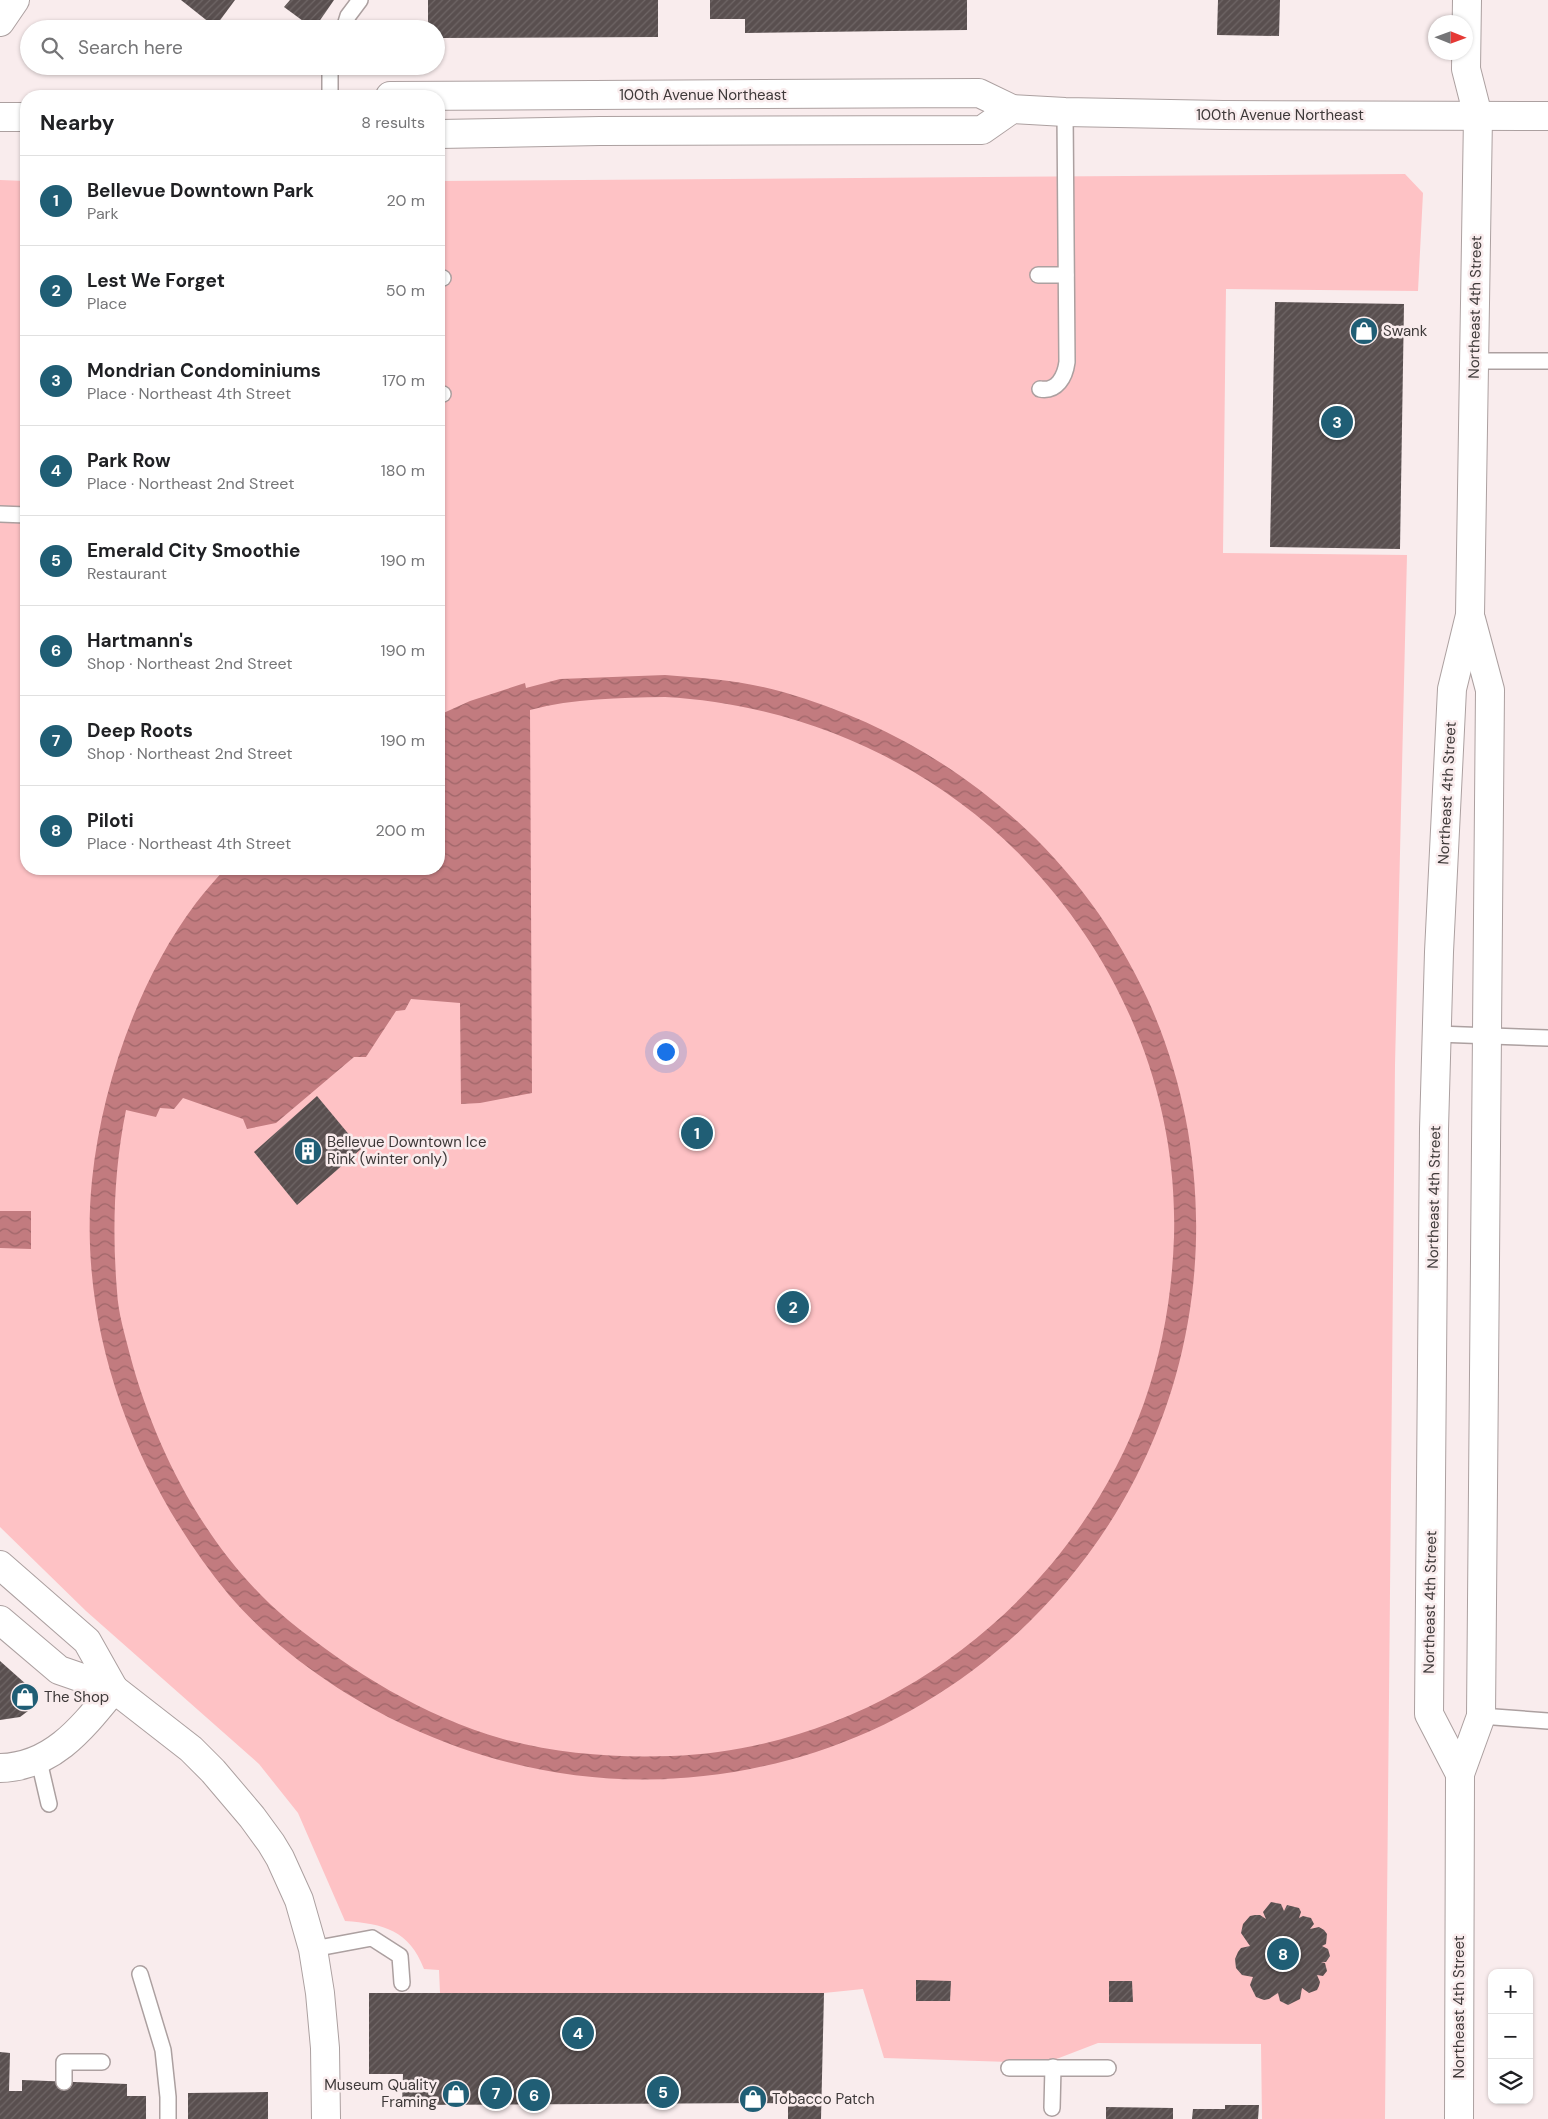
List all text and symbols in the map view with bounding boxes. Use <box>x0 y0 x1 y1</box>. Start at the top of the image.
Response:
north arrow <box>1428 15 1473 60</box>
search box <box>20 20 445 75</box>
icon: search <box>38 34 66 62</box>
text: Search here <box>78 35 183 60</box>
street label: 100th Avenue Northeast <box>619 85 787 105</box>
street label: 100th Avenue Northeast <box>1196 105 1364 125</box>
text: Nearby <box>40 109 114 137</box>
text: 8 results <box>361 112 425 133</box>
text: Bellevue Downtown Park <box>87 178 314 203</box>
text: 1 <box>53 190 59 211</box>
text: 20 m <box>386 190 425 211</box>
text: Park <box>87 203 119 224</box>
street label: Northeast 4th Street <box>1464 235 1486 379</box>
text: Lest We Forget <box>87 268 225 293</box>
text: 2 <box>51 280 61 301</box>
text: 50 m <box>386 280 425 301</box>
text: Place <box>87 293 127 314</box>
shop icon: Swank <box>1349 316 1379 346</box>
place label: Swank <box>1383 321 1428 341</box>
text: Mondrian Condominiums <box>87 358 321 383</box>
text: 3 <box>51 370 61 391</box>
text: 170 m <box>382 370 425 391</box>
text: Place · Northeast 4th Street <box>87 383 291 404</box>
pin: 3 <box>1321 403 1353 441</box>
text: Park Row <box>87 448 171 473</box>
text: 4 <box>51 460 61 481</box>
text: 180 m <box>381 460 425 481</box>
text: Place · Northeast 2nd Street <box>87 473 294 494</box>
text: Emerald City Smoothie <box>87 538 300 563</box>
text: 5 <box>51 550 61 571</box>
text: 190 m <box>381 550 425 571</box>
text: Restaurant <box>87 563 167 584</box>
text: Hartmann's <box>87 628 193 653</box>
text: 6 <box>51 640 61 661</box>
text: 190 m <box>381 640 425 661</box>
text: Shop · Northeast 2nd Street <box>87 653 293 674</box>
text: Deep Roots <box>87 718 193 743</box>
street label: Northeast 4th Street <box>1433 721 1461 865</box>
text: 7 <box>52 730 60 751</box>
text: 190 m <box>381 730 425 751</box>
text: Shop · Northeast 2nd Street <box>87 743 293 764</box>
text: Piloti <box>87 808 134 833</box>
text: 8 <box>51 820 61 841</box>
text: 200 m <box>376 820 425 841</box>
text: Place · Northeast 4th Street <box>87 833 291 854</box>
your location <box>653 1039 679 1065</box>
pin: 1 <box>681 1114 713 1152</box>
street label: Northeast 4th Street <box>1423 1125 1445 1269</box>
place label: Bellevue Downtown Ice Rink (winter only) <box>327 1132 486 1169</box>
building icon: Bellevue Downtown Ice Rink (winter only) <box>293 1136 323 1166</box>
pin: 2 <box>777 1288 809 1326</box>
street label: Northeast 4th Street <box>1419 1530 1441 1674</box>
shop icon: The Shop <box>10 1682 40 1712</box>
place label: The Shop <box>44 1687 109 1707</box>
pin: 8 <box>1267 1935 1299 1973</box>
street label: Northeast 4th Street <box>1449 1935 1469 2079</box>
map controls <box>1488 1969 1533 2104</box>
button: + <box>1488 1969 1533 2014</box>
pin: 4 <box>562 2014 594 2052</box>
button: − <box>1488 2014 1533 2059</box>
button: layers <box>1488 2059 1533 2104</box>
pin: 5 <box>647 2073 679 2111</box>
pin: 7 <box>480 2074 512 2112</box>
place label: Museum Quality Framing <box>324 2075 438 2112</box>
pin: 6 <box>518 2076 550 2114</box>
shop icon: Museum Quality Framing <box>441 2079 471 2109</box>
shop icon: Tobacco Patch <box>738 2084 768 2114</box>
place label: Tobacco Patch <box>772 2089 875 2109</box>

